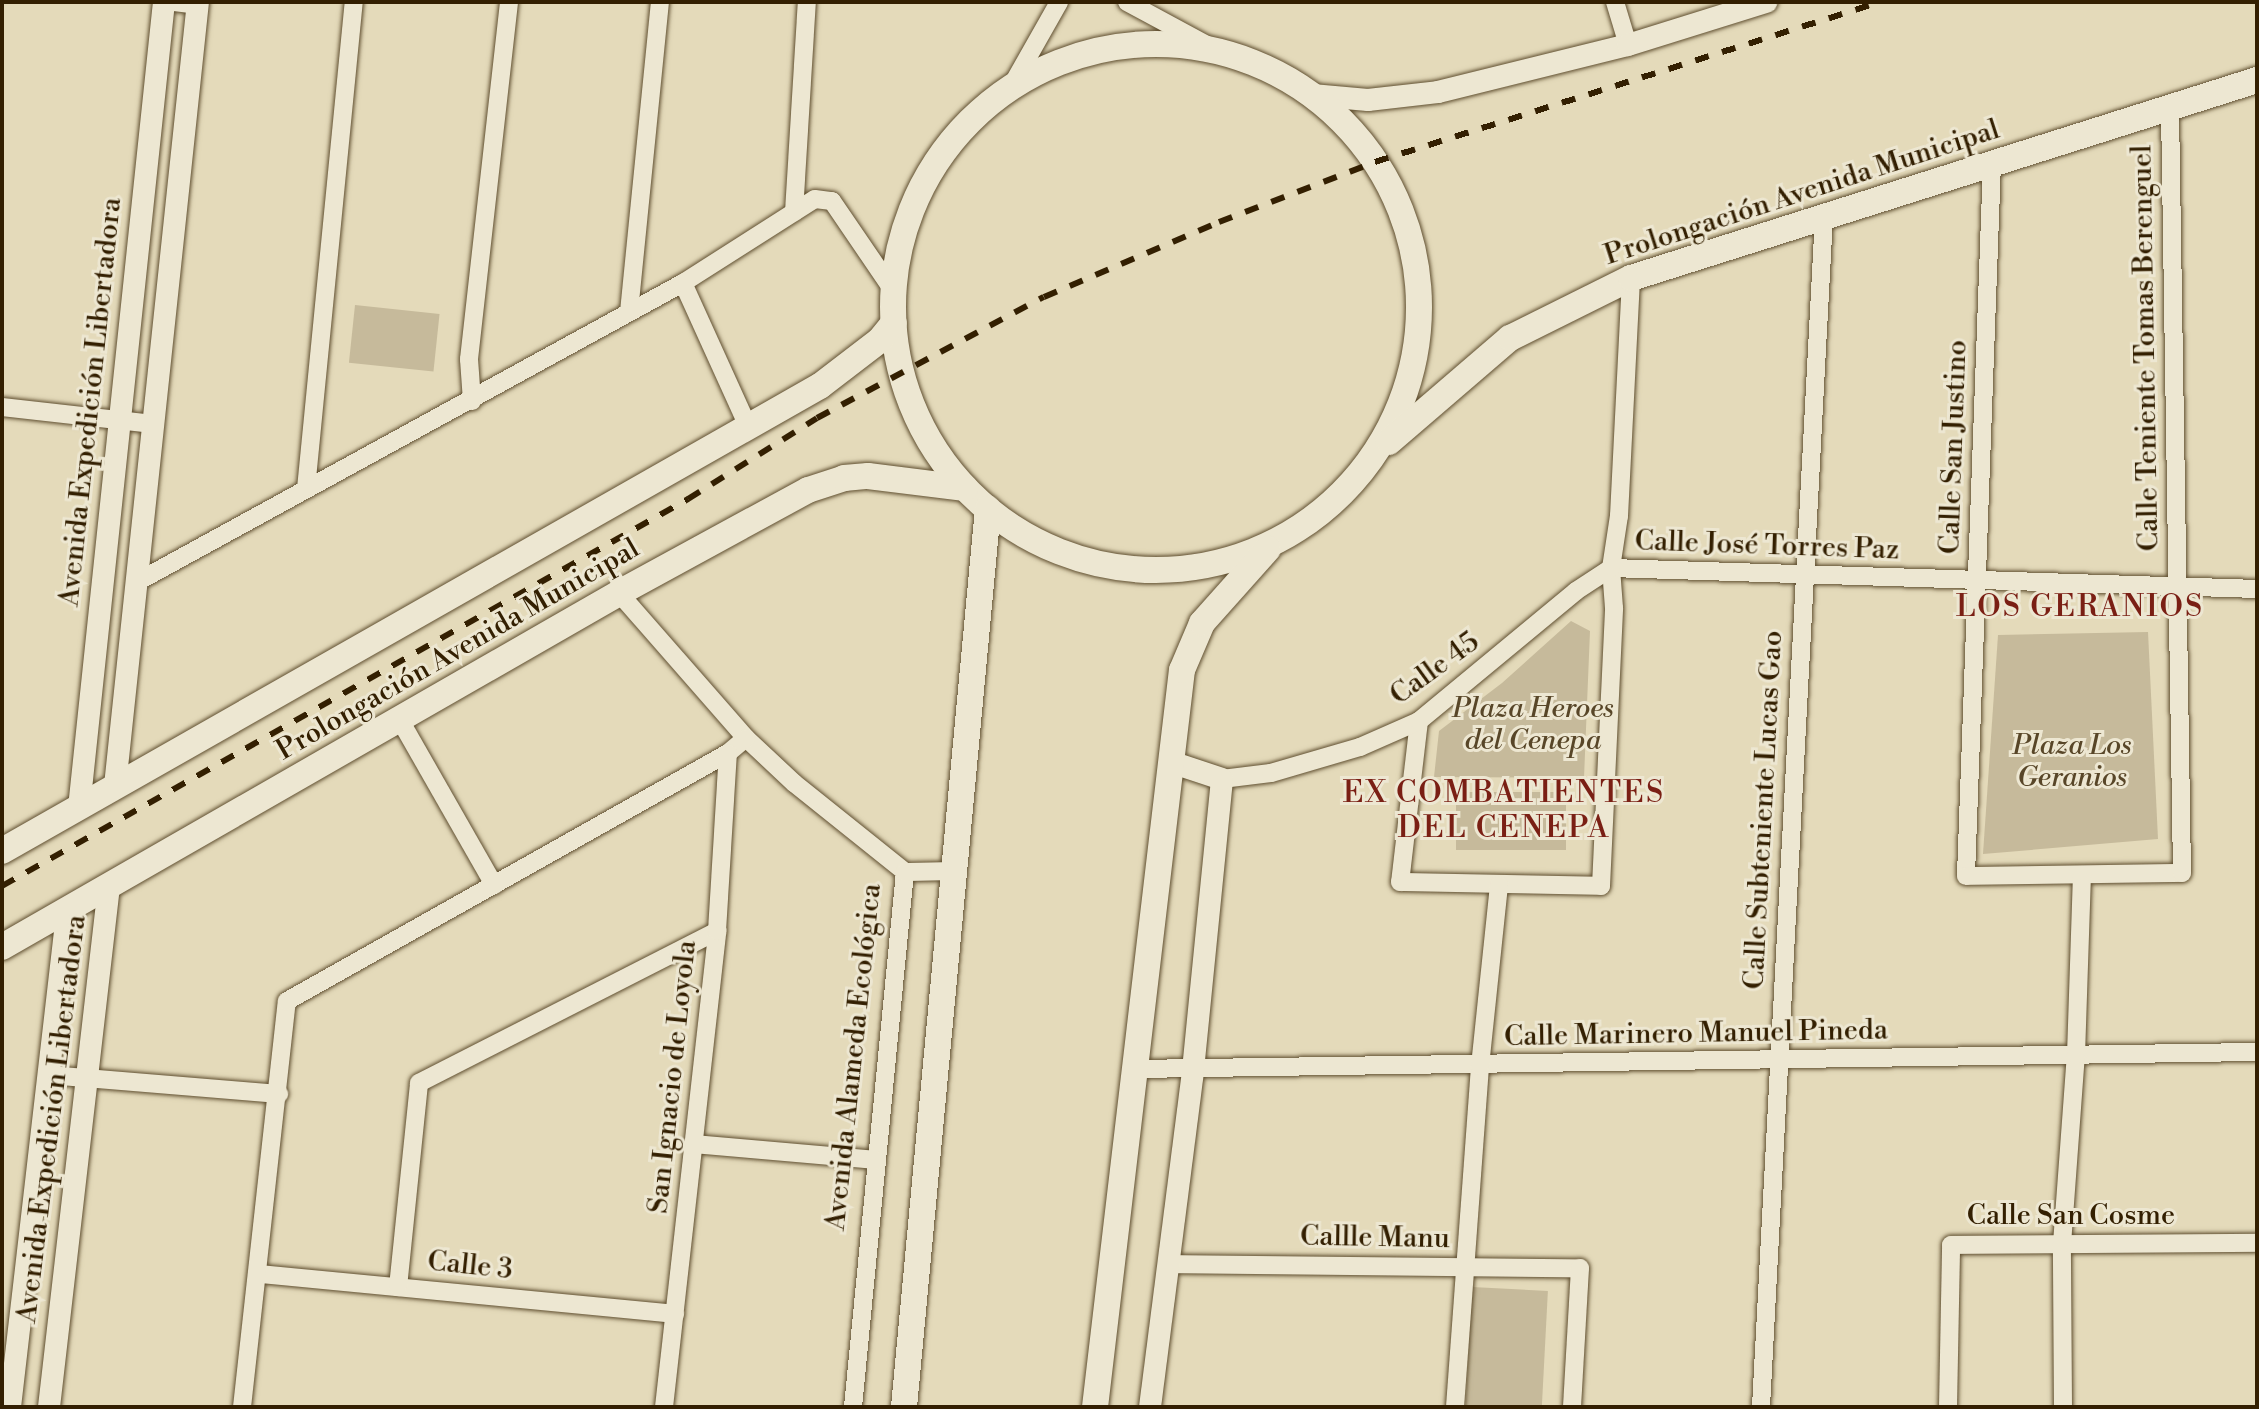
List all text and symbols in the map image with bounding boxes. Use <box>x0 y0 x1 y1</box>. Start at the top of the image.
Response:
street label: Prolongación Avenida Municipal <box>1600 113 2004 273</box>
street label: Calle Teniente Tomas Berenguel <box>2126 144 2166 552</box>
street label: Avenida Expedición Libertadora <box>53 196 129 608</box>
street label: Calle San Justino <box>1933 339 1975 555</box>
street label: Calle José Torres Paz <box>1634 525 1900 567</box>
street label: Prolongación Avenida Municipal <box>271 532 645 768</box>
district label: LOS GERANIOS <box>1956 589 2204 625</box>
street label: Calle 45 <box>1384 625 1486 713</box>
street label: Calle Subteniente Lucas Gao <box>1738 630 1790 990</box>
park label: Plaza Heroes del Cenepa <box>1452 692 1614 758</box>
park label: Plaza Los Geranios <box>2012 729 2132 795</box>
district label: EX COMBATIENTES DEL CENEPA <box>1343 775 1665 846</box>
street label: Avenida Alameda Ecológica <box>819 882 889 1232</box>
street label: Avenida Expedición Libertadora <box>10 913 94 1325</box>
street label: San Ignacio de Loyola <box>642 939 704 1215</box>
street label: Calle Marinero Manuel Pineda <box>1504 1014 1888 1054</box>
street label: Calle San Cosme <box>1967 1199 2175 1233</box>
street label: Callle Manu <box>1300 1220 1450 1256</box>
street label: Calle 3 <box>426 1245 514 1287</box>

